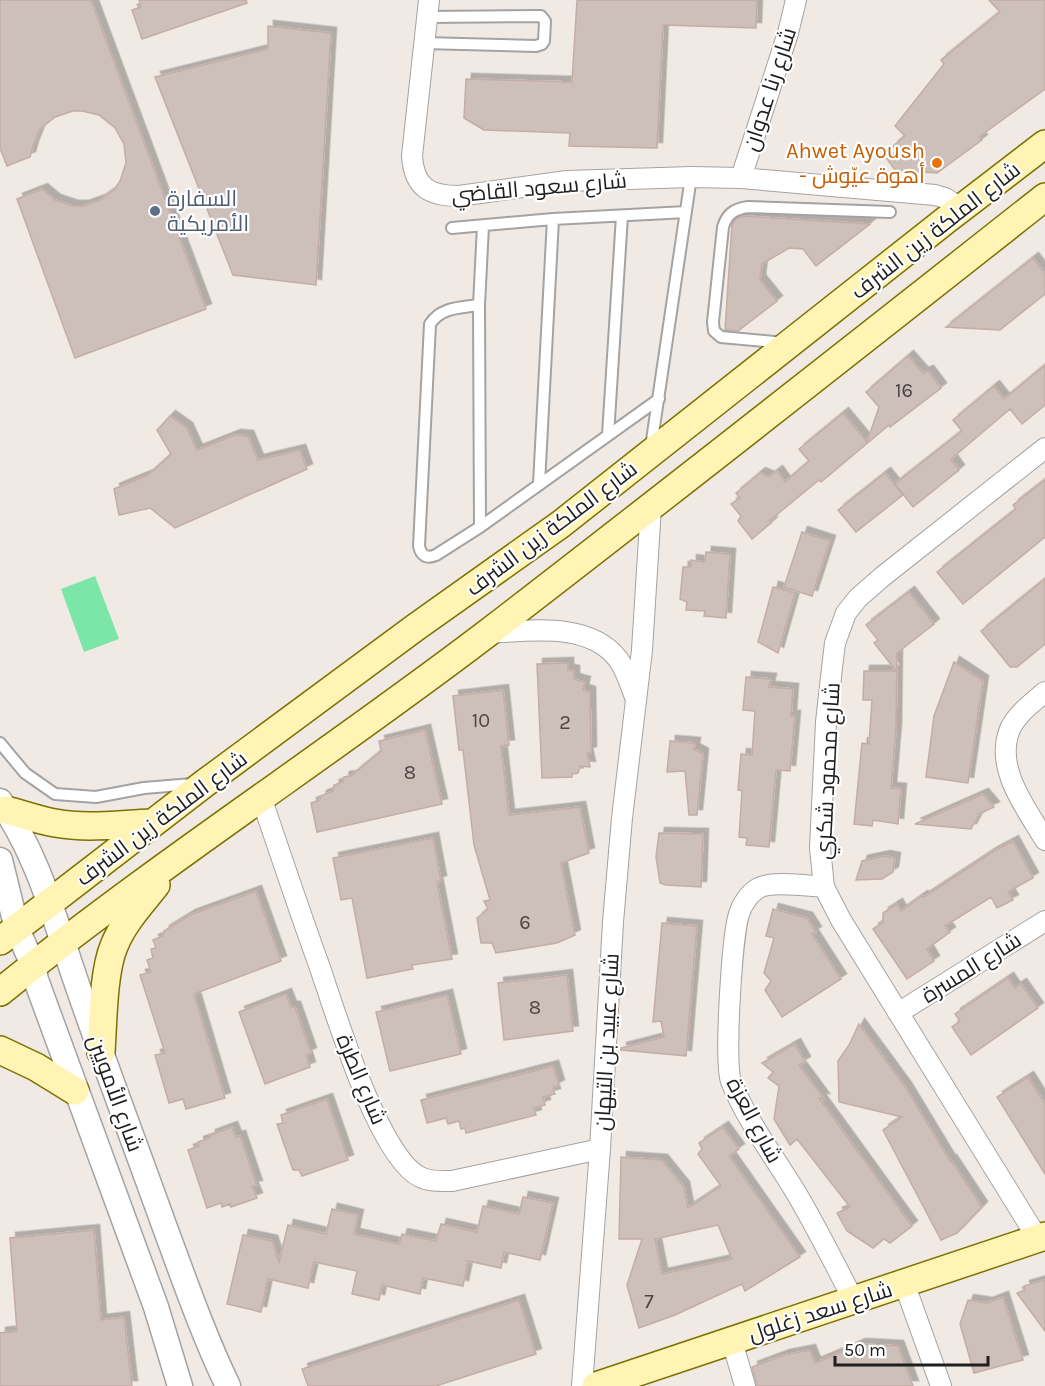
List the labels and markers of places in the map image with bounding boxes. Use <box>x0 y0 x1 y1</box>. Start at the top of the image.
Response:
place label: Ahwet Ayoush - أهوة عيّوش <box>786 138 925 189</box>
marker: Ahwet Ayoush - أهوة عيّوش <box>930 156 944 170</box>
place label: السفارة الأمريكية <box>167 186 249 237</box>
marker: السفارة الأمريكية <box>148 204 162 218</box>

